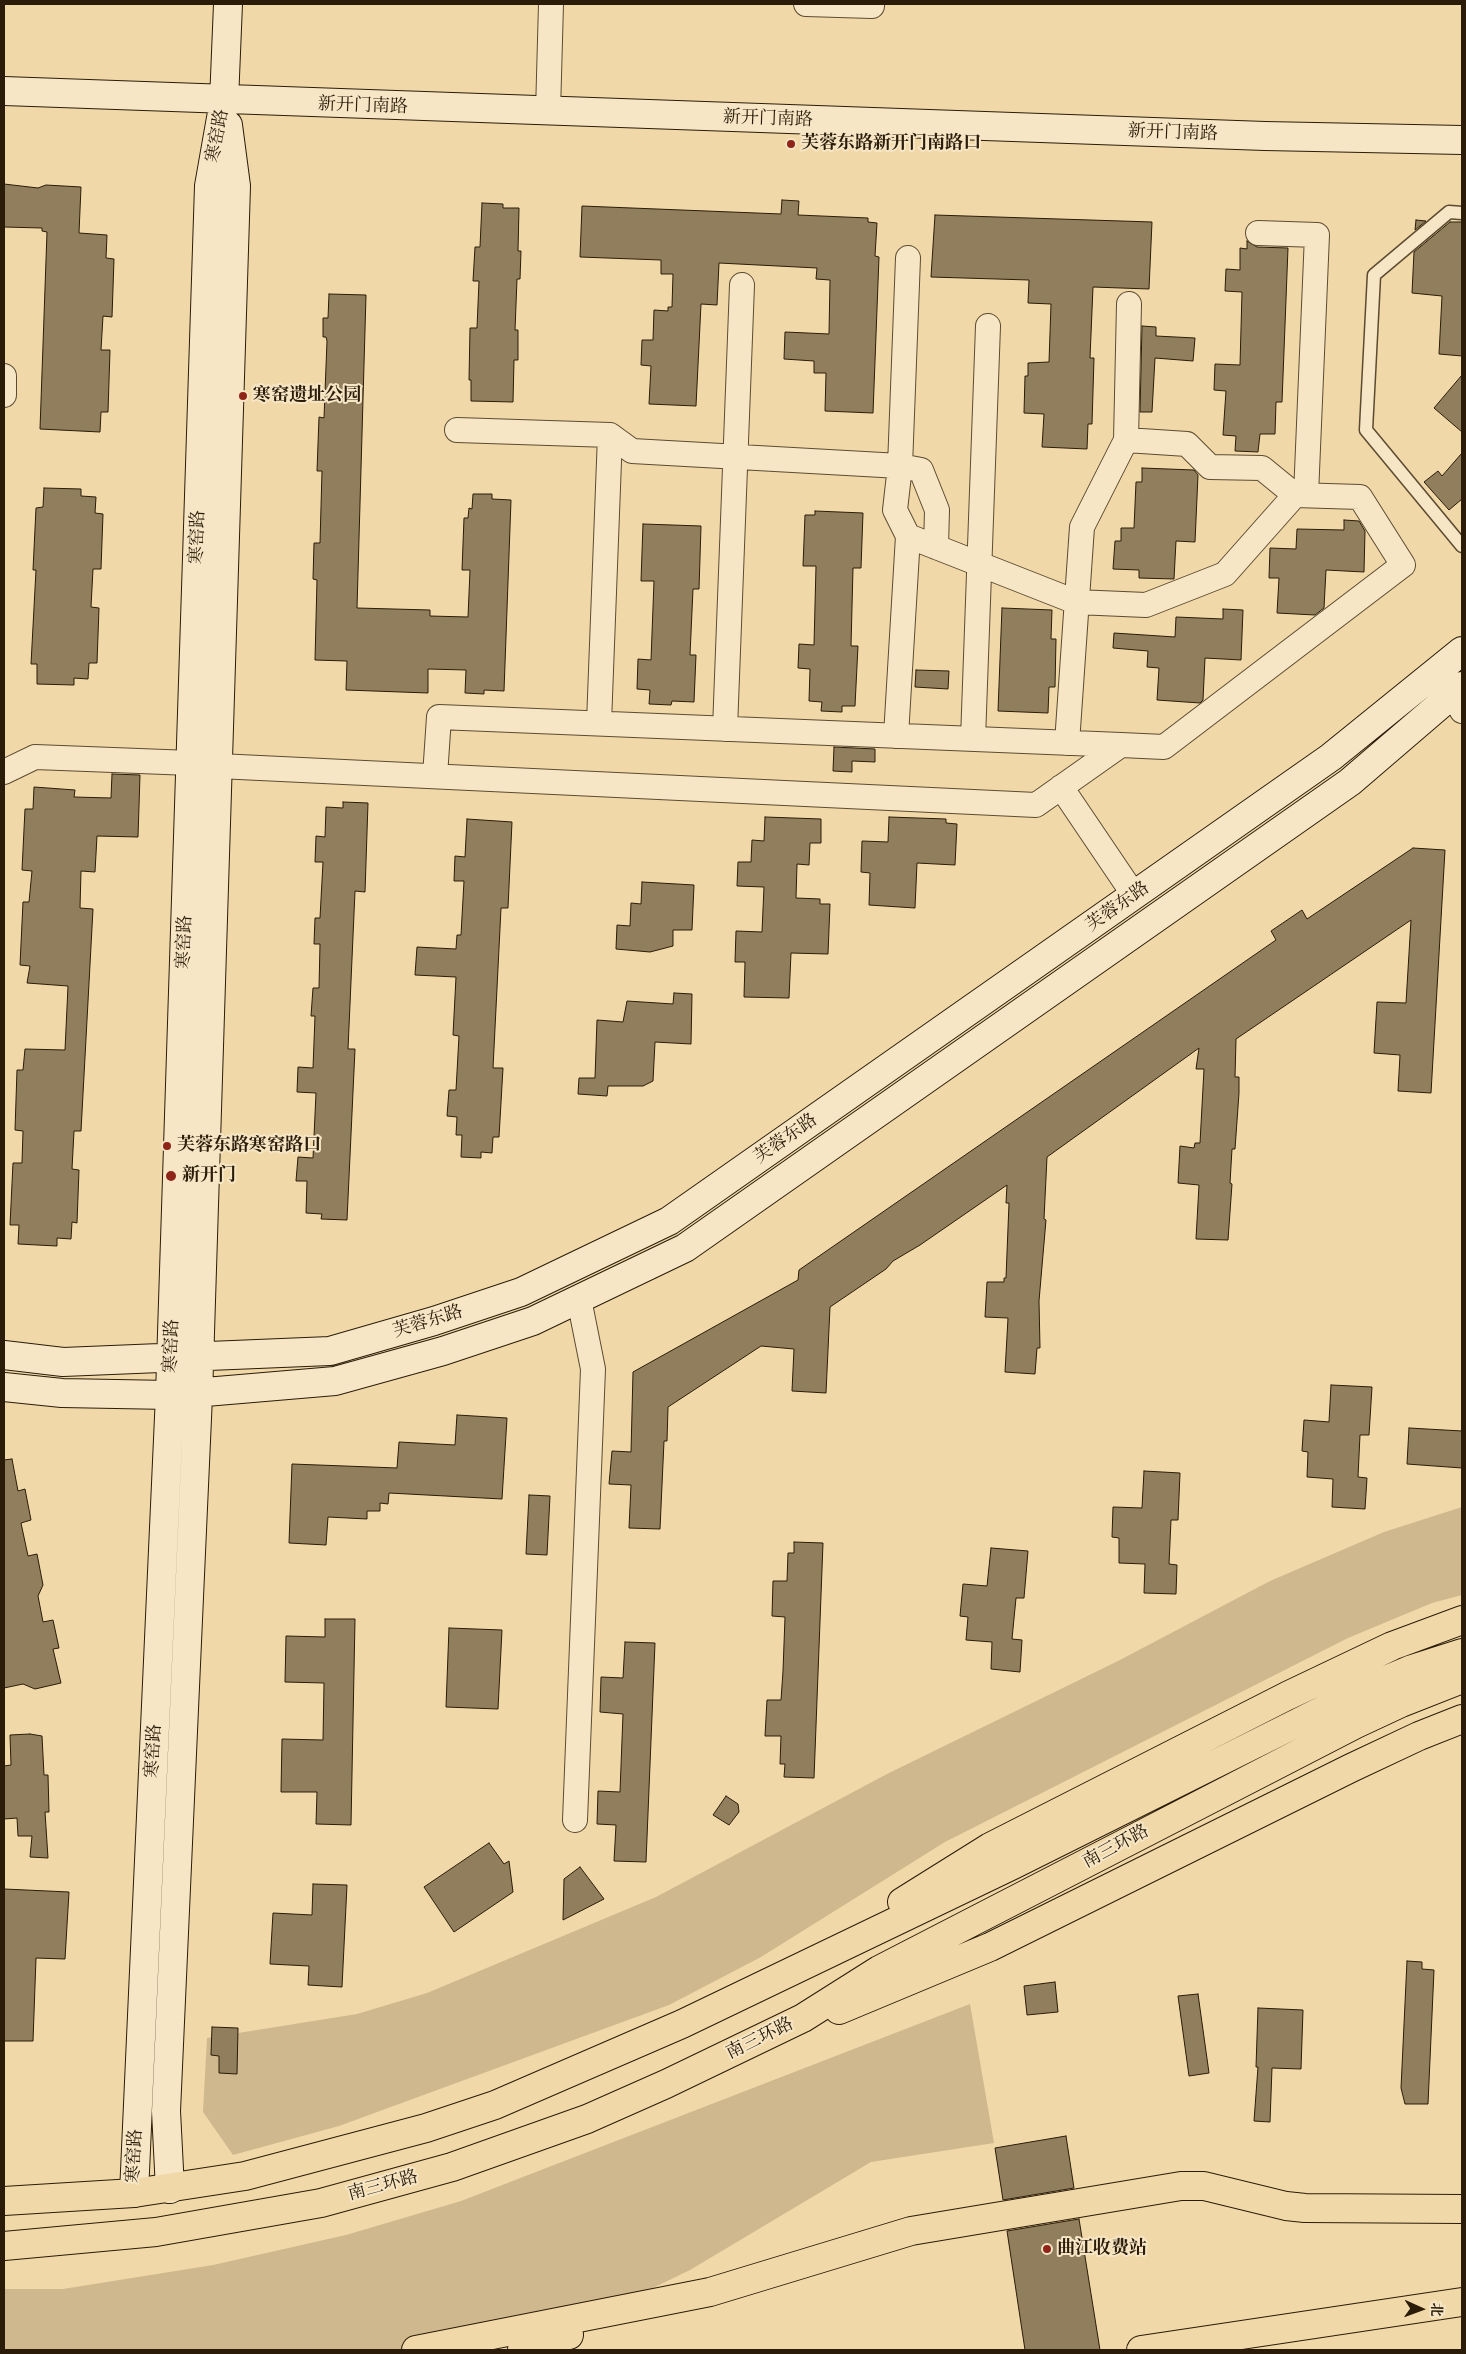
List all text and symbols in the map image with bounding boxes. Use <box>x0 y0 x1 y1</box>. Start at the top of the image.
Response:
street label: 新开门南路 <box>318 94 408 118</box>
street label: 寒窑路 <box>202 107 234 165</box>
street label: 新开门南路 <box>723 107 813 131</box>
street label: 新开门南路 <box>1128 121 1218 145</box>
place label: 芙蓉东路新开门南路口 <box>801 133 981 155</box>
marker: 芙蓉东路新开门南路口 <box>785 138 797 150</box>
place label: 寒窑遗址公园 <box>253 385 361 407</box>
marker: 寒窑遗址公园 <box>237 390 249 402</box>
street label: 寒窑路 <box>186 510 210 564</box>
street label: 芙蓉东路 <box>1082 878 1154 936</box>
street label: 寒窑路 <box>173 915 197 969</box>
street label: 芙蓉东路 <box>750 1110 822 1168</box>
place label: 芙蓉东路寒窑路口 <box>177 1135 321 1157</box>
marker: 芙蓉东路寒窑路口 <box>161 1140 173 1152</box>
place label: 新开门 <box>182 1165 236 1187</box>
marker: 新开门 <box>164 1169 178 1183</box>
street label: 芙蓉东路 <box>390 1301 466 1343</box>
street label: 寒窑路 <box>160 1319 184 1373</box>
street label: 寒窑路 <box>142 1723 166 1779</box>
street label: 南三环路 <box>1079 1821 1153 1873</box>
street label: 南三环路 <box>723 2014 797 2064</box>
street label: 寒窑路 <box>123 2128 147 2184</box>
street label: 南三环路 <box>345 2166 421 2206</box>
place label: 曲江收费站 <box>1057 2238 1147 2260</box>
marker: 曲江收费站 <box>1041 2243 1053 2255</box>
north arrow <box>1396 2284 1446 2334</box>
text: 北 <box>1428 2302 1445 2317</box>

